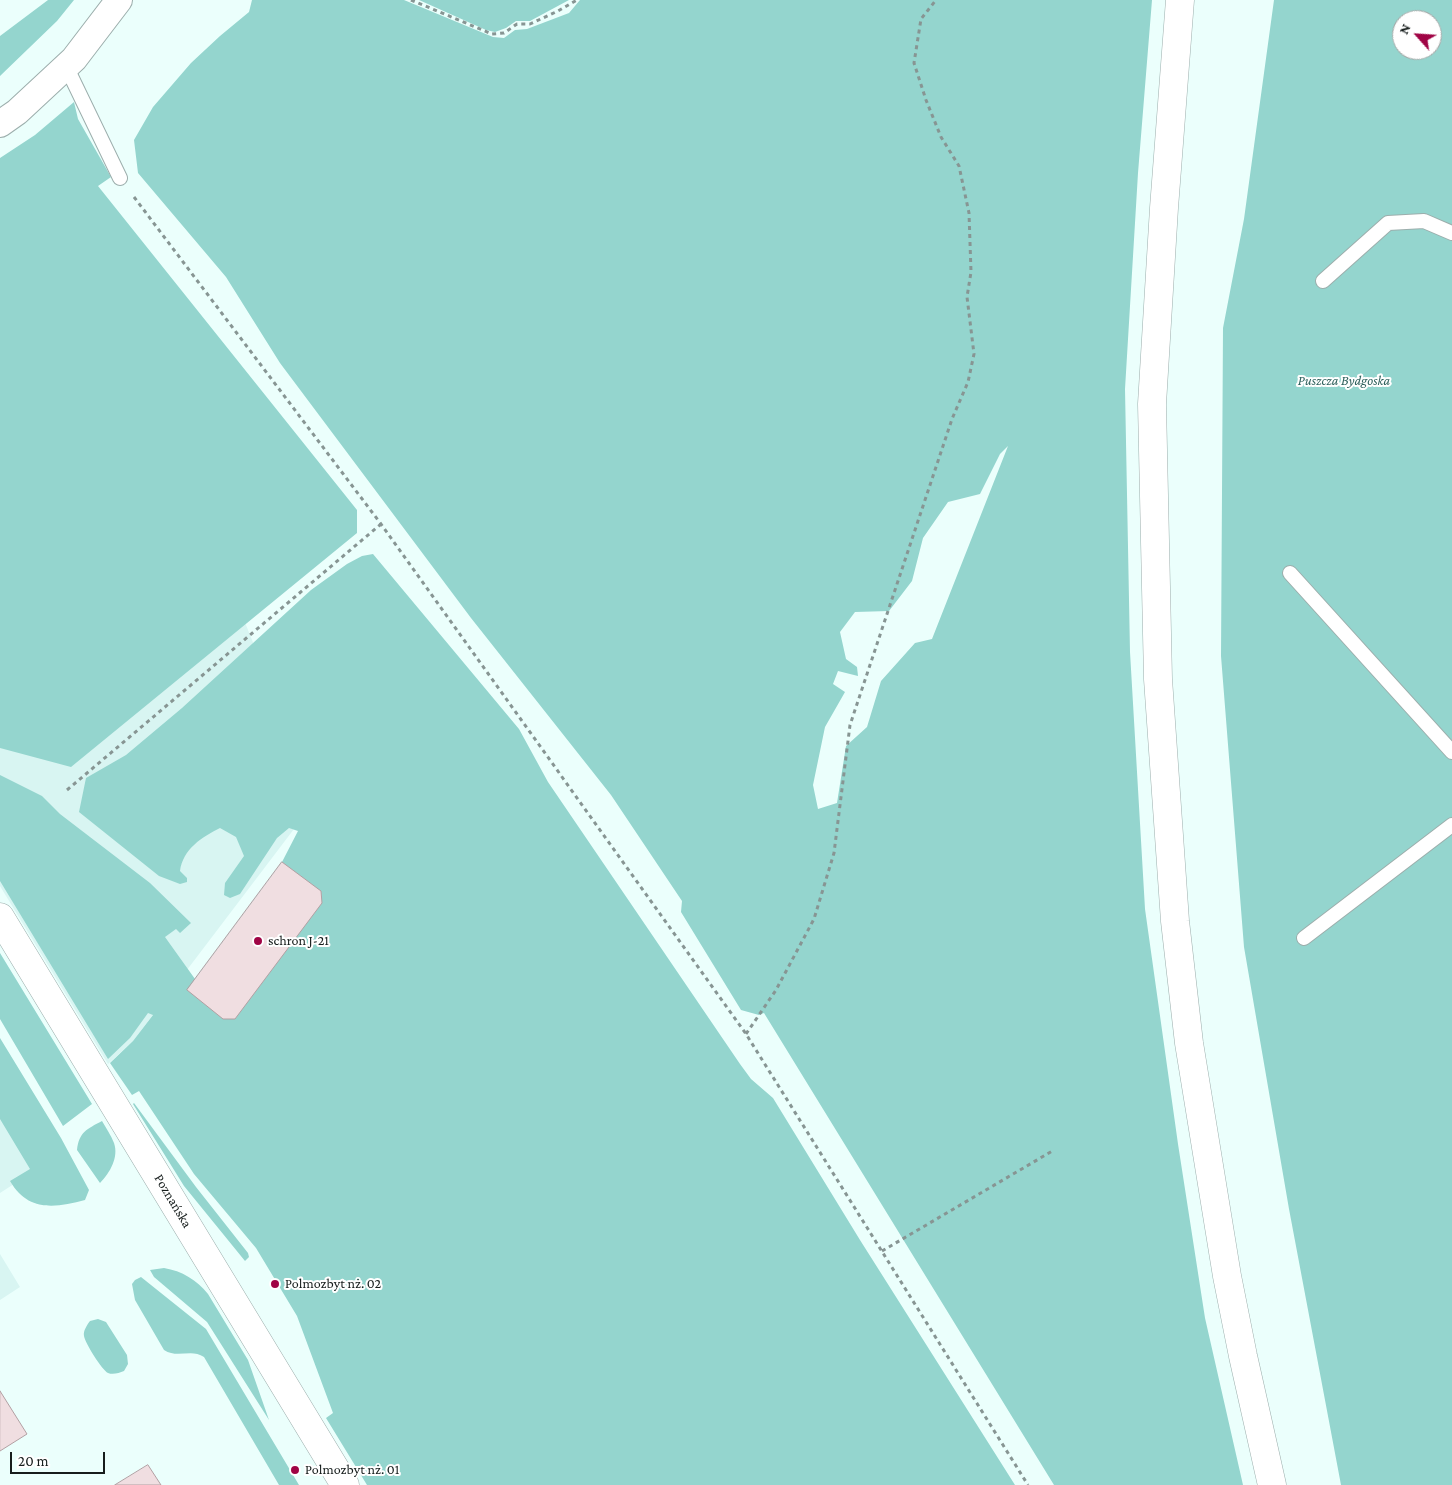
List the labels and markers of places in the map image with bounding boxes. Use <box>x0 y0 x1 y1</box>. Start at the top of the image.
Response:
place label: schron J-21 <box>268 933 329 949</box>
marker: schron J-21 <box>252 935 264 947</box>
place label: Polmozbyt nż. 02 <box>285 1276 381 1292</box>
marker: Polmozbyt nż. 02 <box>269 1278 281 1290</box>
place label: Polmozbyt nż. 01 <box>305 1462 399 1478</box>
marker: Polmozbyt nż. 01 <box>289 1464 301 1476</box>

